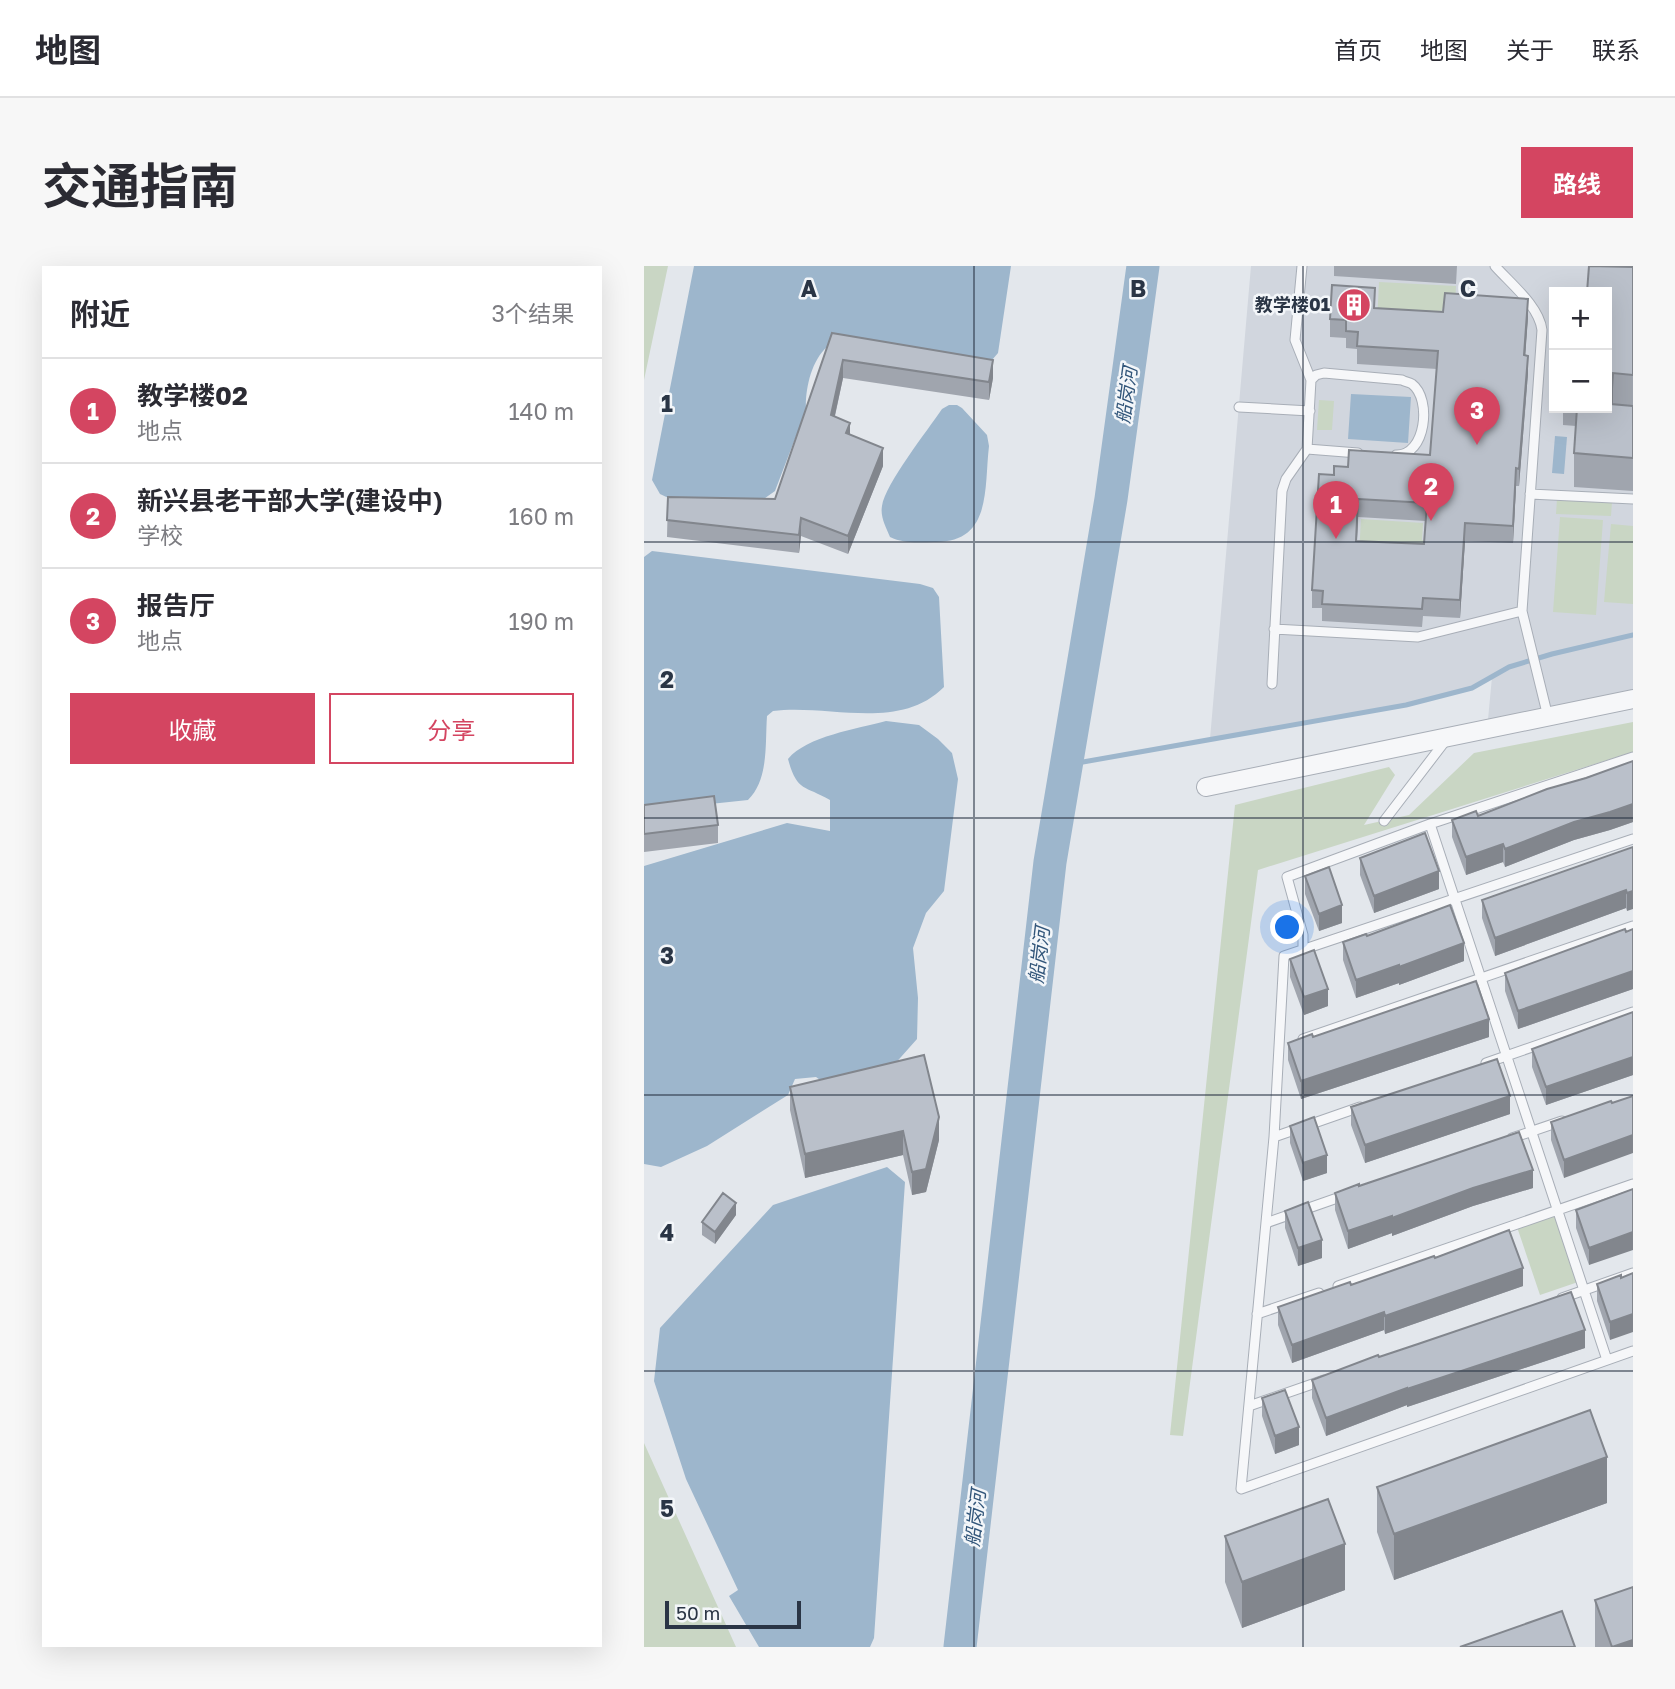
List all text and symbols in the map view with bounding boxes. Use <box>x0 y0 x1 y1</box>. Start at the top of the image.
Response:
text: 地图 <box>35 30 101 69</box>
text: 首页 <box>1334 35 1382 64</box>
text: 地图 <box>1420 35 1468 64</box>
text: 关于 <box>1506 35 1554 64</box>
text: 联系 <box>1592 35 1640 64</box>
button: 路线 <box>1521 147 1633 218</box>
text: 交通指南 <box>42 156 238 215</box>
text: A <box>801 274 818 302</box>
text: B <box>1130 274 1146 302</box>
text: C <box>1460 274 1476 302</box>
building icon: 教学楼01 <box>1335 286 1373 324</box>
map controls <box>1549 287 1612 413</box>
button: + <box>1549 287 1612 350</box>
place label: 教学楼01 <box>1255 293 1330 315</box>
text: 附近 <box>70 296 130 332</box>
text: 3个结果 <box>492 299 574 327</box>
button: − <box>1549 350 1612 413</box>
water label: 船岗河 <box>1110 361 1141 425</box>
text: 教学楼02 <box>137 380 248 411</box>
pin: 3 <box>1454 387 1500 445</box>
text: 1 <box>661 389 673 417</box>
text: 1 <box>87 397 99 425</box>
text: 140 m <box>508 397 574 425</box>
text: 地点 <box>137 416 183 444</box>
pin: 2 <box>1408 463 1454 521</box>
pin: 1 <box>1313 481 1359 539</box>
text: 新兴县老干部大学(建设中) <box>137 485 443 516</box>
text: 2 <box>86 502 100 530</box>
text: 160 m <box>509 502 574 530</box>
text: 学校 <box>137 521 183 549</box>
text: 报告厅 <box>137 590 215 621</box>
text: 3 <box>86 607 100 635</box>
text: 190 m <box>509 607 574 635</box>
text: 地点 <box>137 626 183 654</box>
text: 2 <box>660 665 674 693</box>
button: 收藏 <box>70 693 315 764</box>
button: 分享 <box>329 693 574 764</box>
your location <box>1270 910 1304 944</box>
water label: 船岗河 <box>1024 921 1054 985</box>
text: 3 <box>660 941 674 969</box>
text: 4 <box>660 1218 674 1246</box>
water label: 船岗河 <box>960 1484 990 1548</box>
text: 5 <box>660 1494 674 1522</box>
scale bar <box>665 1598 802 1630</box>
text: 50 m <box>676 1601 720 1624</box>

